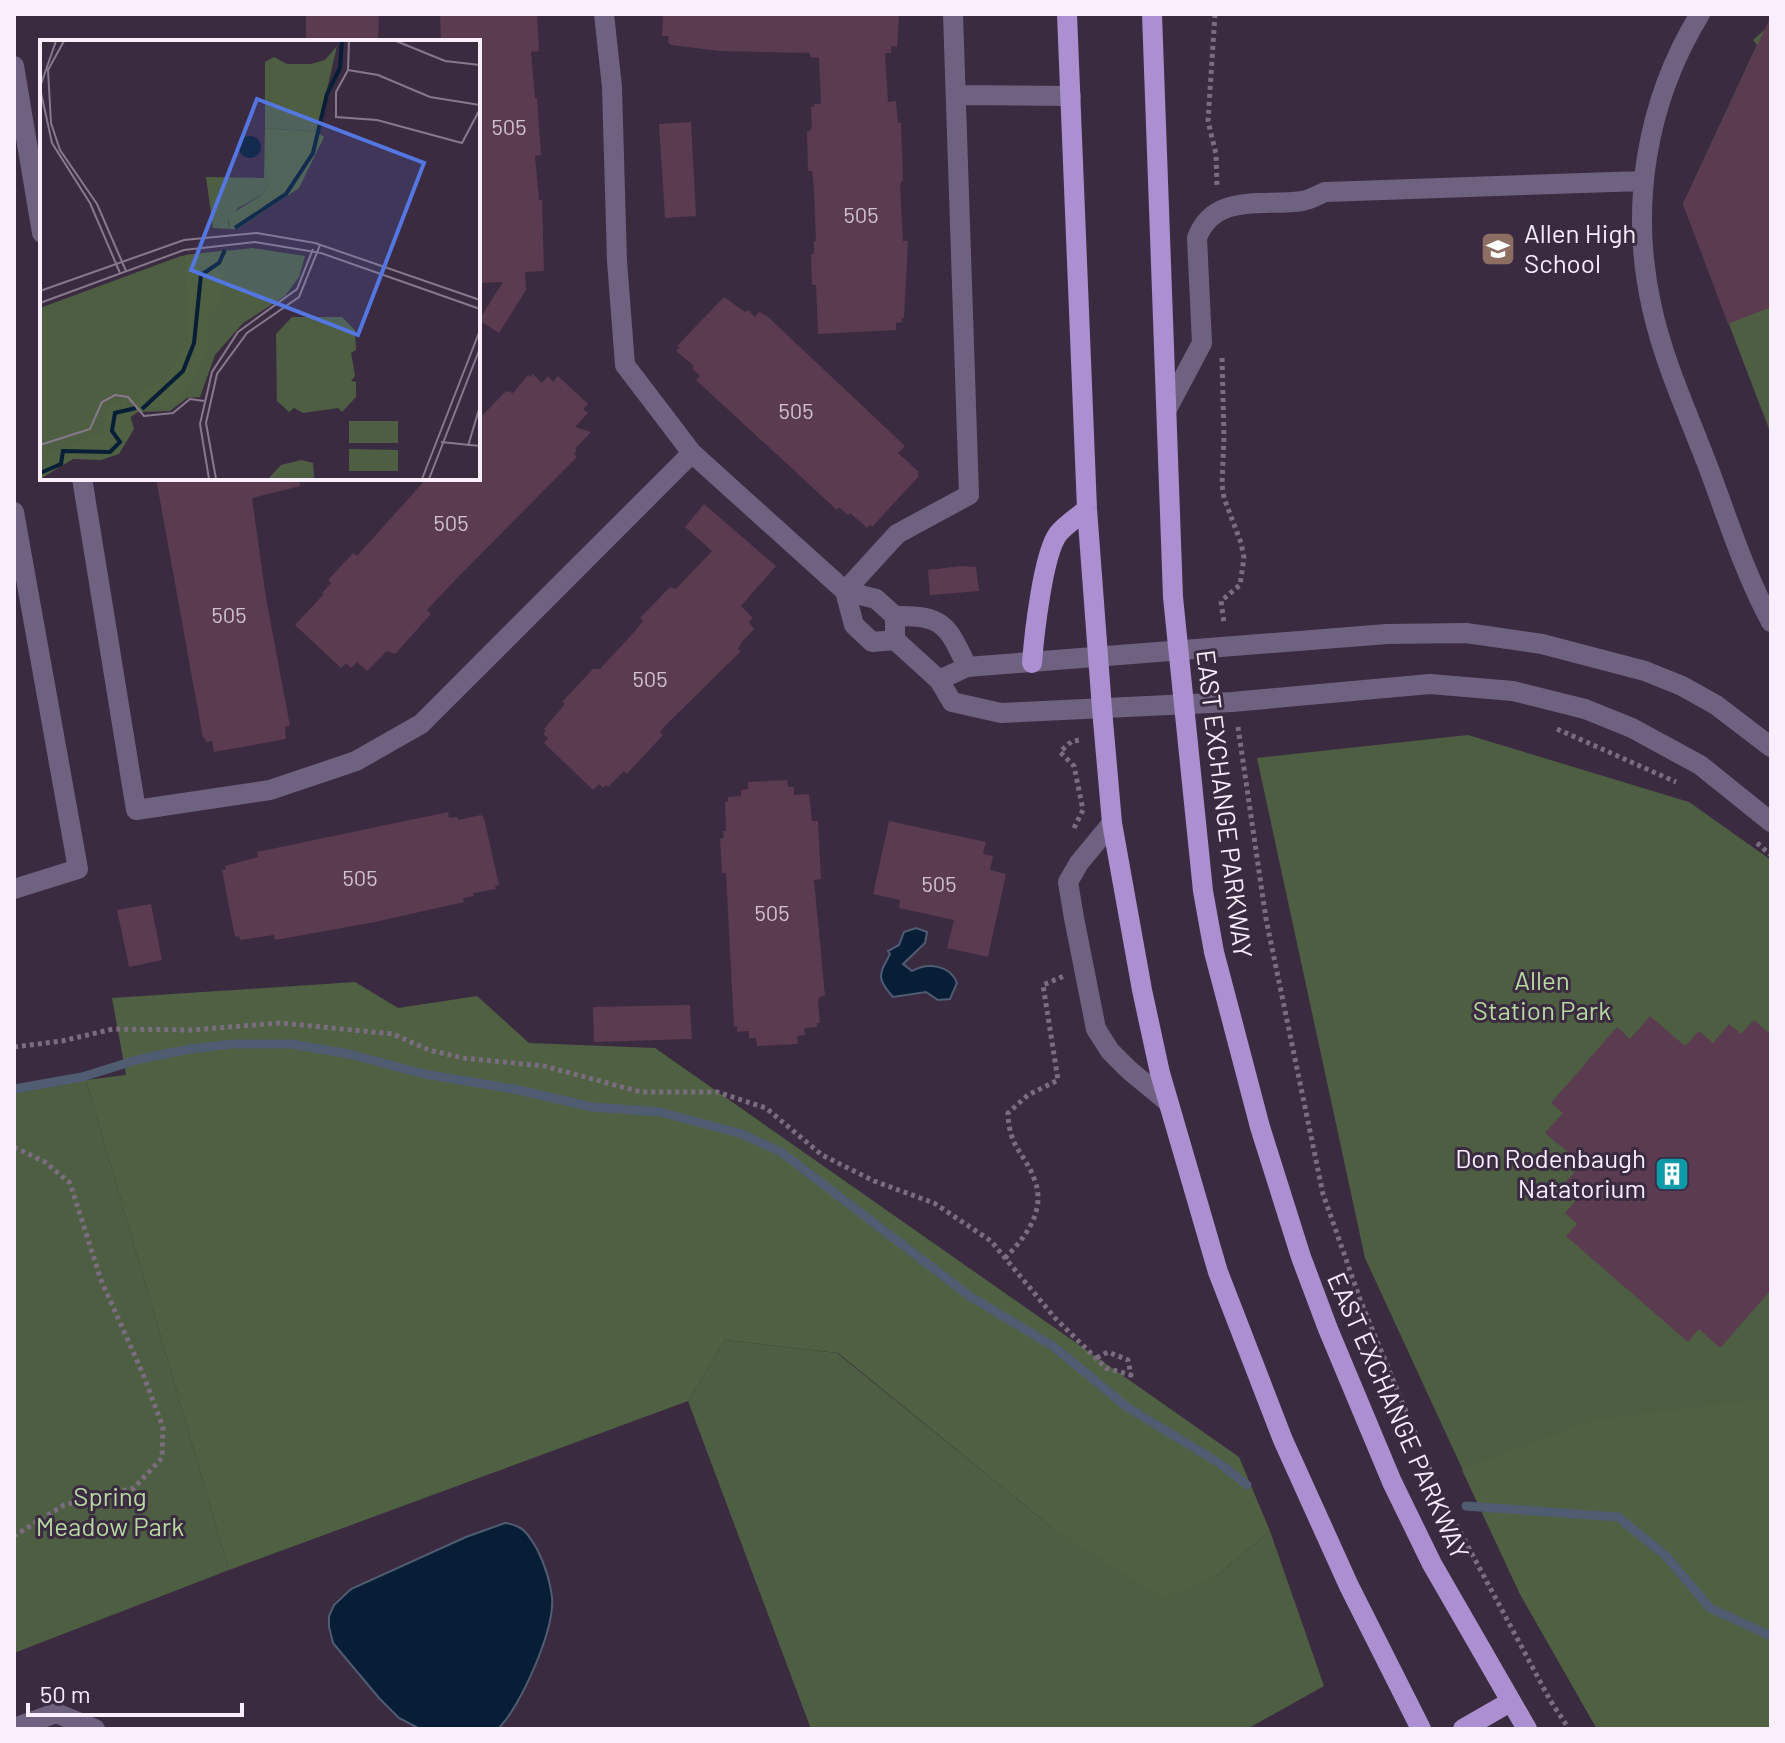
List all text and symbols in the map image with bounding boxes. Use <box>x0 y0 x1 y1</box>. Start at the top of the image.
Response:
inset map <box>40 40 480 480</box>
house number: 505 <box>491 113 527 139</box>
house number: 505 <box>843 201 879 227</box>
place label: Allen High School <box>1524 217 1636 278</box>
school or university icon: Allen High School <box>1479 230 1517 268</box>
house number: 505 <box>778 397 814 423</box>
house number: 505 <box>433 509 469 535</box>
house number: 505 <box>211 601 247 627</box>
street label: EAST EXCHANGE PARKWAY <box>1191 648 1260 960</box>
house number: 505 <box>632 665 668 691</box>
house number: 505 <box>342 864 378 890</box>
house number: 505 <box>921 870 957 896</box>
house number: 505 <box>754 899 790 925</box>
park label: Allen Station Park <box>1473 964 1611 1025</box>
place label: Don Rodenbaugh Natatorium <box>1455 1142 1646 1203</box>
building icon: Don Rodenbaugh Natatorium <box>1653 1155 1691 1193</box>
street label: EAST EXCHANGE PARKWAY <box>1322 1267 1477 1564</box>
park label: Spring Meadow Park <box>36 1480 184 1541</box>
scale bar <box>28 1667 242 1717</box>
text: 50 m <box>40 1679 91 1708</box>

